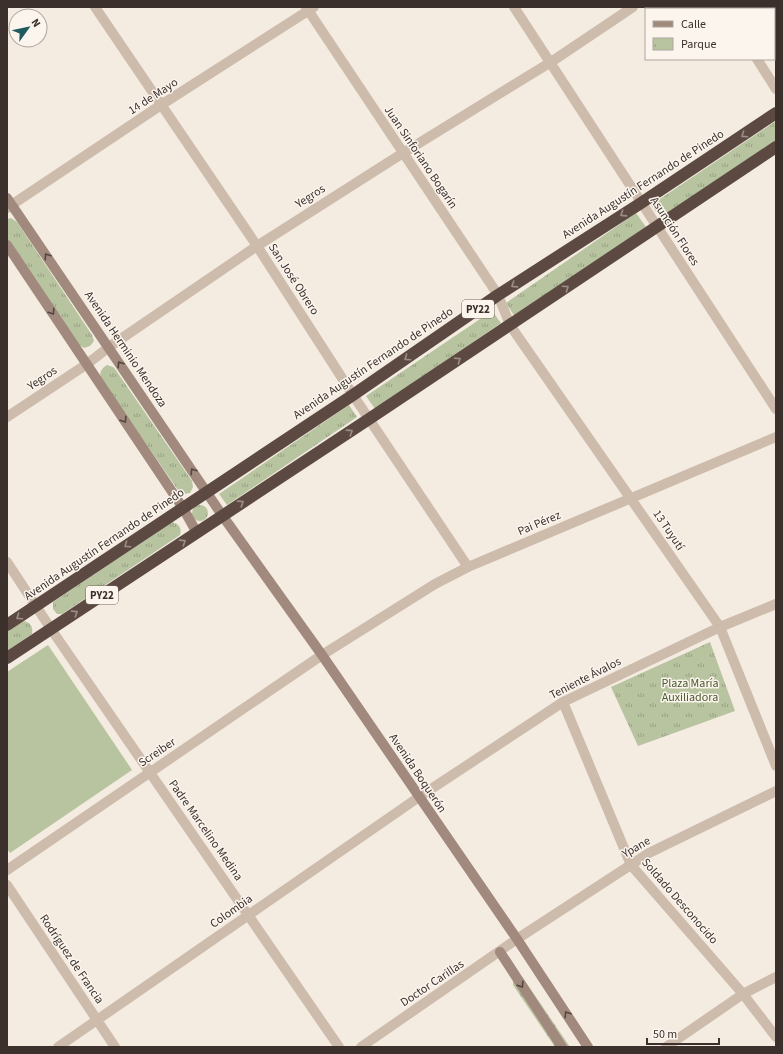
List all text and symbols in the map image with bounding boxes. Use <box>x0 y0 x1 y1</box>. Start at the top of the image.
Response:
north arrow <box>8 8 48 48</box>
legend <box>645 8 775 60</box>
text: N <box>28 16 44 30</box>
text: Calle <box>681 16 706 33</box>
text: Parque <box>681 36 717 53</box>
street label: 14 de Mayo <box>125 74 181 119</box>
street label: Juan Sinforiano Bogarín <box>380 102 461 212</box>
street label: Avenida Augustín Fernando de Pinedo <box>559 126 728 243</box>
one-way arrow <box>741 130 748 137</box>
street label: Yegros <box>291 180 329 213</box>
street label: Asunción Flores <box>646 193 703 269</box>
one-way arrow <box>621 209 628 216</box>
street label: San José Obrero <box>264 240 323 318</box>
one-way arrow <box>45 254 52 261</box>
one-way arrow <box>511 280 518 287</box>
one-way arrow <box>562 285 569 293</box>
street label: Avenida Herminio Mendoza <box>80 288 171 411</box>
road number: PY22 <box>462 300 494 318</box>
street label: Avenida Augustín Fernando de Pinedo <box>290 303 457 424</box>
one-way arrow <box>47 308 54 315</box>
one-way arrow <box>404 353 411 360</box>
one-way arrow <box>454 357 461 365</box>
one-way arrow <box>118 361 125 368</box>
street label: Yegros <box>23 362 61 395</box>
one-way arrow <box>120 416 127 423</box>
one-way arrow <box>346 429 353 437</box>
one-way arrow <box>190 468 198 475</box>
street label: Avenida Augustín Fernando de Pinedo <box>21 484 188 605</box>
one-way arrow <box>237 501 244 508</box>
street label: Pai Pérez <box>515 507 563 540</box>
street label: 13 Tuyutí <box>649 507 689 555</box>
one-way arrow <box>179 539 186 547</box>
one-way arrow <box>124 540 131 548</box>
road number: PY22 <box>86 586 118 604</box>
one-way arrow <box>70 611 77 618</box>
one-way arrow <box>16 612 23 620</box>
street label: Teniente Ávalos <box>546 653 624 704</box>
park label: Plaza María Auxiliadora <box>661 675 719 706</box>
street label: Avenida Boquerón <box>385 730 450 816</box>
street label: Screiber <box>135 733 180 771</box>
street label: Padre Marcelino Medina <box>164 776 247 884</box>
street label: Ypane <box>618 832 654 863</box>
street label: Soldado Desconocido <box>637 855 722 948</box>
street label: Colombia <box>207 891 256 932</box>
street label: Rodríguez de Francia <box>35 911 108 1007</box>
street label: Doctor Carillas <box>397 956 467 1011</box>
one-way arrow <box>516 980 523 987</box>
one-way arrow <box>565 1012 572 1019</box>
scale bar <box>647 1020 719 1046</box>
text: 50 m <box>653 1026 677 1043</box>

